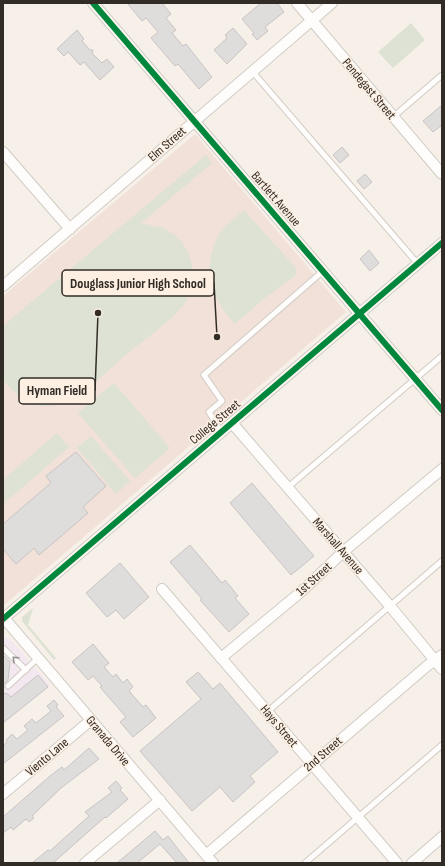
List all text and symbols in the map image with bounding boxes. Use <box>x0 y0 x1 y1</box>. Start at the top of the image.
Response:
street label: Pendegast Street <box>339 55 399 123</box>
street label: Elm Street <box>145 123 189 165</box>
street label: Bartlett Avenue <box>248 168 304 230</box>
callout: Douglass Junior High School <box>62 270 214 296</box>
text: Douglass Junior High School <box>70 275 206 292</box>
callout: Hyman Field <box>19 378 95 404</box>
text: Hyman Field <box>27 382 87 399</box>
street label: College Street <box>186 396 244 448</box>
street label: Marshall Avenue <box>309 514 367 578</box>
street label: 1st Street <box>293 559 335 599</box>
one-way arrow <box>12 657 19 664</box>
street label: Hays Street <box>257 701 301 751</box>
street label: Granada Drive <box>82 713 134 769</box>
street label: 2nd Street <box>300 733 346 775</box>
street label: Viento Lane <box>22 734 72 780</box>

